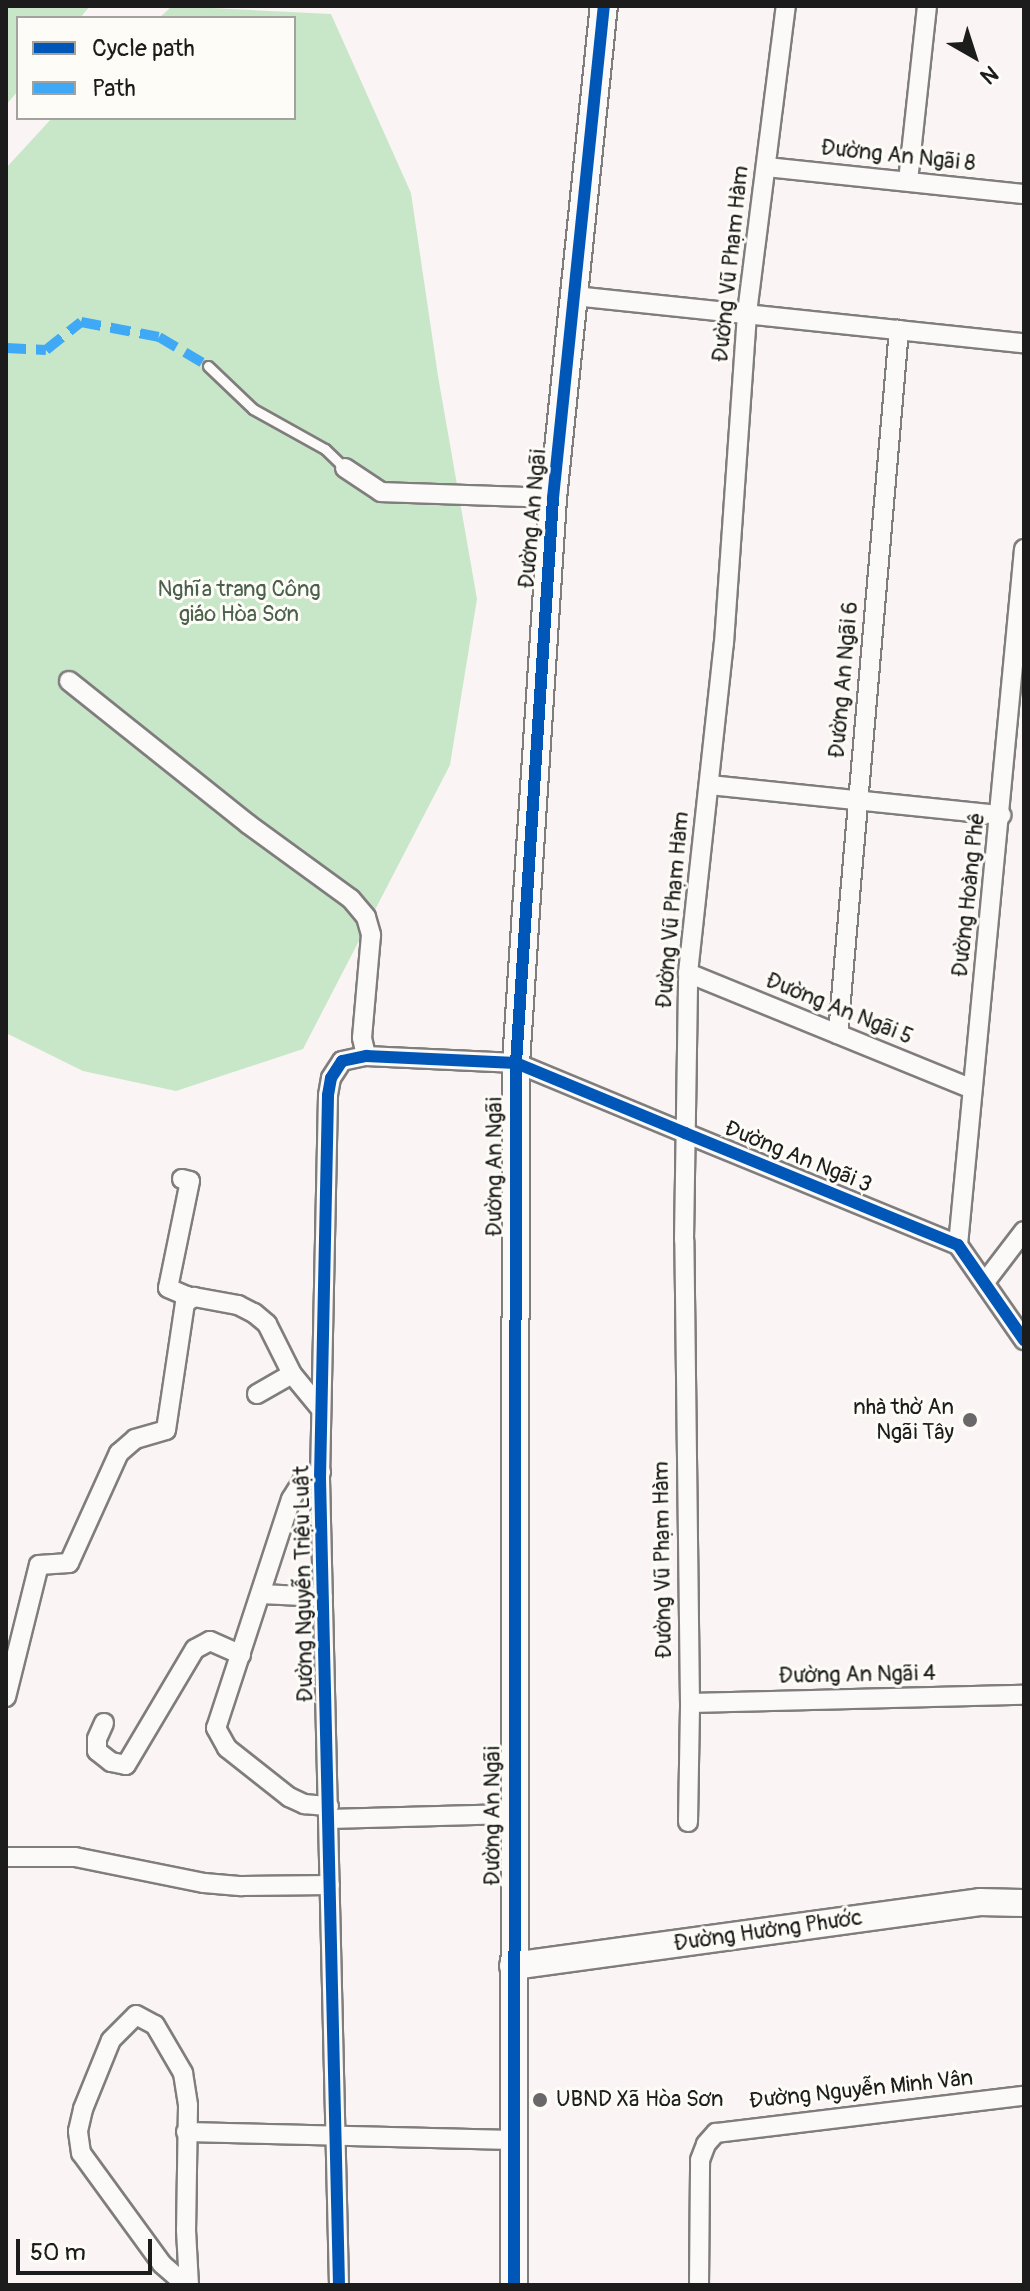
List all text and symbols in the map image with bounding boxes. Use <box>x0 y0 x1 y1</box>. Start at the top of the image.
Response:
legend <box>16 16 296 120</box>
north arrow <box>934 16 1014 96</box>
text: Cycle path <box>92 34 195 63</box>
text: N <box>975 59 1004 90</box>
text: Path <box>92 74 136 103</box>
street label: Đường An Ngãi 8 <box>819 135 977 177</box>
street label: Đường Vũ Phạm Hàm <box>708 164 754 364</box>
street label: Đường An Ngãi <box>514 448 552 590</box>
park label: Nghĩa trang Công giáo Hòa Sơn <box>157 576 321 628</box>
street label: Đường An Ngãi 6 <box>824 601 864 759</box>
street label: Đường Vũ Phạm Hàm <box>651 810 695 1010</box>
street label: Đường Hoàng Phê <box>947 811 991 979</box>
street label: Đường An Ngãi 5 <box>762 967 916 1051</box>
street label: Đường An Ngãi <box>482 1097 508 1237</box>
street label: Đường An Ngãi 3 <box>720 1115 876 1199</box>
place label: nhà thờ An Ngãi Tây <box>853 1394 954 1446</box>
marker: nhà thờ An Ngãi Tây <box>961 1411 979 1429</box>
street label: Đường Vũ Phạm Hàm <box>648 1461 678 1659</box>
street label: Đường Nguyễn Triệu Luật <box>289 1465 319 1703</box>
street label: Đường An Ngãi 4 <box>778 1660 936 1690</box>
street label: Đường An Ngãi <box>480 1746 506 1886</box>
street label: Đường Hưởng Phước <box>672 1905 864 1957</box>
street label: Đường Nguyễn Minh Vân <box>748 2065 974 2115</box>
place label: UBND Xã Hòa Sơn <box>556 2087 723 2113</box>
marker: UBND Xã Hòa Sơn <box>531 2091 549 2109</box>
scale bar <box>20 2223 156 2273</box>
text: 50 m <box>30 2238 86 2267</box>

